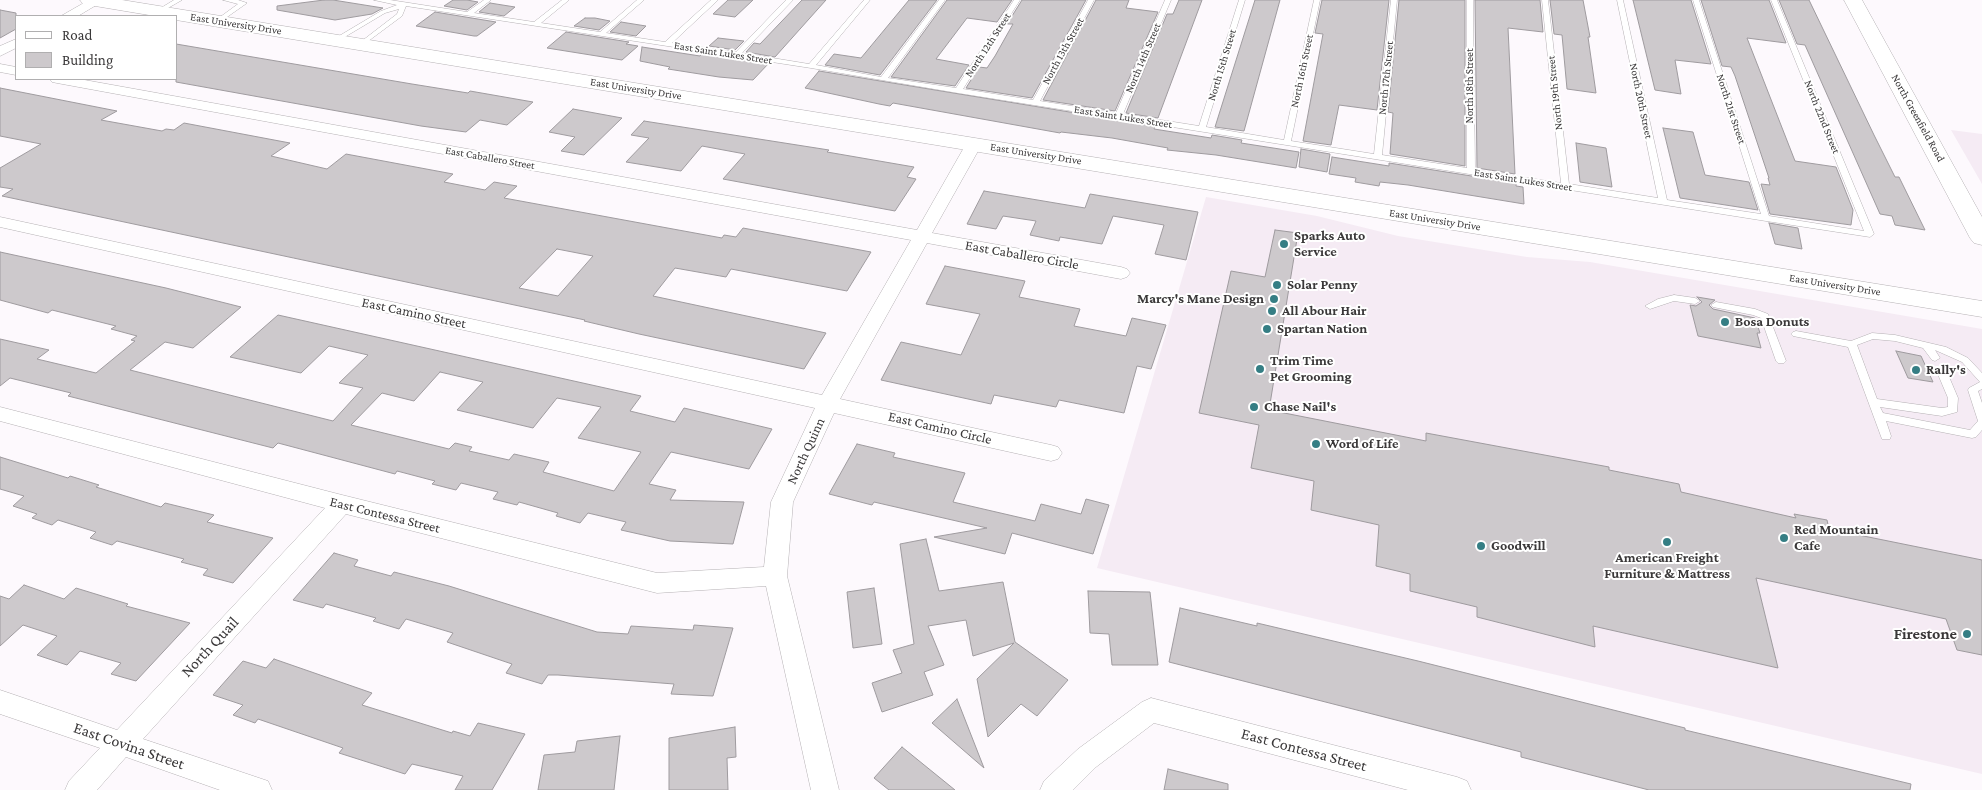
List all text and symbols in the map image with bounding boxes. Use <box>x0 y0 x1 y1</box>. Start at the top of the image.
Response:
street label: East University Drive <box>189 10 283 38</box>
street label: North 12th Street <box>962 10 1014 80</box>
legend <box>15 15 178 80</box>
street label: North 13th Street <box>1039 15 1087 87</box>
street label: North 14th Street <box>1122 21 1164 95</box>
text: Road <box>62 27 92 43</box>
street label: North 15th Street <box>1205 28 1239 102</box>
street label: North 16th Street <box>1288 33 1316 109</box>
street label: East Saint Lukes Street <box>673 39 773 67</box>
street label: North 17th Street <box>1376 40 1396 116</box>
street label: North 18th Street <box>1463 48 1477 124</box>
text: Building <box>62 52 113 68</box>
street label: North 19th Street <box>1545 55 1565 131</box>
street label: North 20th Street <box>1627 62 1655 140</box>
street label: North 21st Street <box>1713 72 1749 146</box>
street label: North Greenfield Road <box>1888 72 1948 164</box>
street label: East University Drive <box>589 75 683 103</box>
street label: North 22nd Street <box>1801 78 1843 156</box>
street label: East Saint Lukes Street <box>1073 103 1173 131</box>
street label: East University Drive <box>989 140 1083 168</box>
street label: East Caballero Street <box>444 144 536 172</box>
street label: East Saint Lukes Street <box>1473 166 1573 194</box>
street label: East University Drive <box>1388 206 1482 234</box>
place label: Sparks Auto Service <box>1294 228 1365 260</box>
street label: East Caballero Circle <box>964 237 1080 273</box>
marker: Sparks Auto Service <box>1278 238 1290 250</box>
street label: East University Drive <box>1788 271 1882 299</box>
place label: Solar Penny <box>1287 277 1357 293</box>
marker: Solar Penny <box>1271 279 1283 291</box>
place label: Marcy's Mane Design <box>1137 291 1264 307</box>
marker: Marcy's Mane Design <box>1268 293 1280 305</box>
street label: East Camino Street <box>360 294 468 332</box>
place label: All Abour Hair <box>1282 303 1367 319</box>
marker: All Abour Hair <box>1266 305 1278 317</box>
place label: Bosa Donuts <box>1735 314 1809 330</box>
marker: Bosa Donuts <box>1719 316 1731 328</box>
place label: Spartan Nation <box>1277 321 1367 337</box>
marker: Spartan Nation <box>1261 323 1273 335</box>
place label: Trim Time Pet Grooming <box>1270 353 1352 386</box>
place label: Rally's <box>1926 362 1966 378</box>
marker: Trim Time Pet Grooming <box>1254 363 1266 375</box>
marker: Rally's <box>1910 364 1922 376</box>
place label: Chase Nail's <box>1264 399 1336 415</box>
marker: Chase Nail's <box>1248 401 1260 413</box>
street label: East Camino Circle <box>887 408 993 448</box>
street label: North Quinn <box>783 415 829 487</box>
place label: Word of Life <box>1326 436 1399 452</box>
marker: Word of Life <box>1310 438 1322 450</box>
street label: East Contessa Street <box>328 493 442 537</box>
place label: Red Mountain Cafe <box>1794 522 1879 554</box>
marker: Red Mountain Cafe <box>1778 532 1790 544</box>
marker: American Freight Furniture & Mattress <box>1661 536 1673 548</box>
place label: Goodwill <box>1491 538 1546 554</box>
marker: Goodwill <box>1475 540 1487 552</box>
place label: American Freight Furniture & Mattress <box>1604 550 1730 582</box>
street label: North Quail <box>177 613 243 681</box>
place label: Firestone <box>1894 624 1957 644</box>
marker: Firestone <box>1961 628 1973 640</box>
street label: East Covina Street <box>71 718 187 774</box>
street label: East Contessa Street <box>1239 724 1369 776</box>

